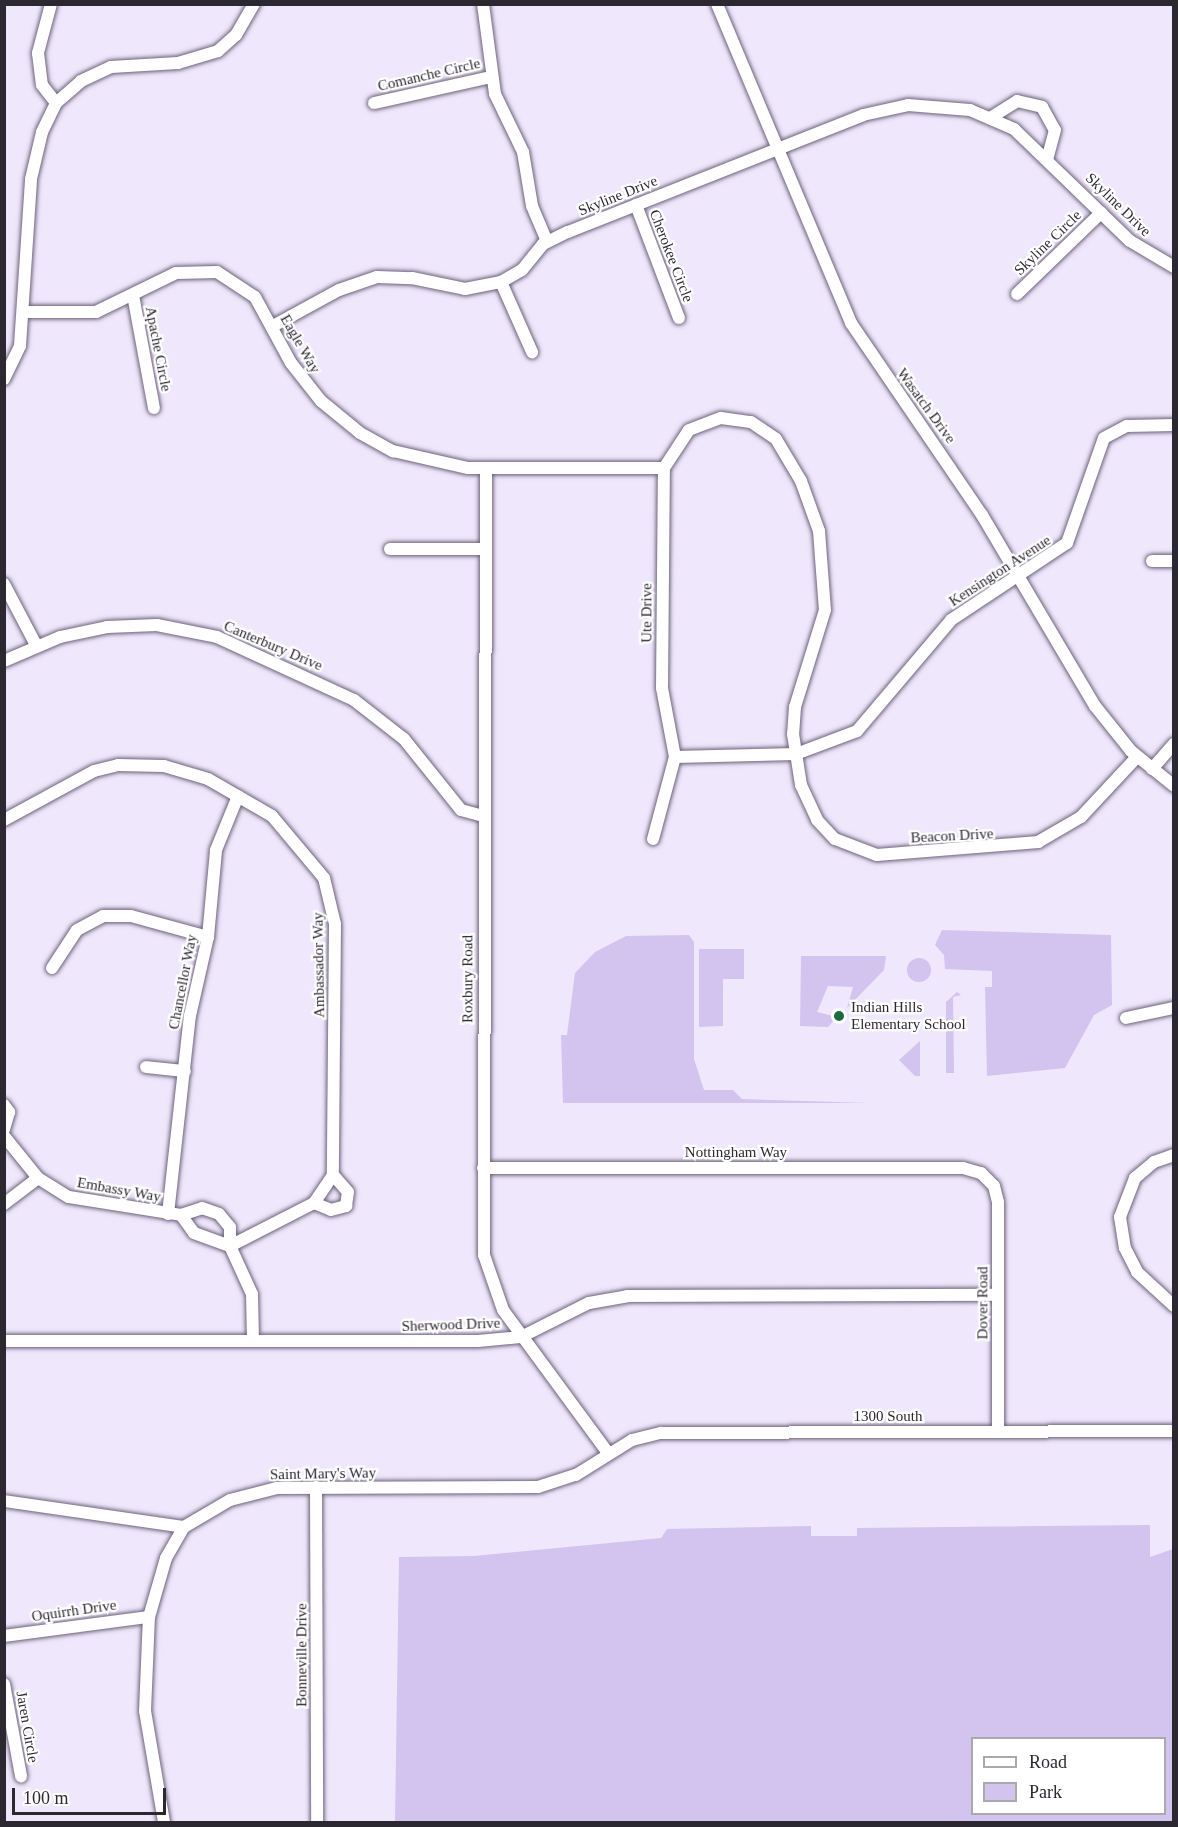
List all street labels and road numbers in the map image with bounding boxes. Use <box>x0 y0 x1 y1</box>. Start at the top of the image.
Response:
street label: Comanche Circle <box>376 54 482 96</box>
street label: Skyline Drive <box>1082 169 1154 241</box>
street label: Skyline Drive <box>576 172 660 220</box>
street label: Cherokee Circle <box>645 207 697 305</box>
street label: Skyline Circle <box>1011 207 1085 279</box>
street label: Apache Circle <box>141 305 175 393</box>
street label: Eagle Way <box>276 311 324 377</box>
street label: Wasatch Drive <box>893 365 959 447</box>
street label: Kensington Avenue <box>945 531 1055 611</box>
street label: Ute Drive <box>638 583 656 643</box>
street label: Canterbury Drive <box>221 617 325 675</box>
street label: Beacon Drive <box>910 825 994 847</box>
street label: Ambassador Way <box>309 912 329 1018</box>
street label: Chancellor Way <box>165 933 201 1031</box>
street label: Roxbury Road <box>459 935 477 1023</box>
street label: Nottingham Way <box>685 1144 787 1162</box>
street label: Embassy Way <box>76 1174 162 1206</box>
street label: Dover Road <box>974 1267 992 1339</box>
street label: Sherwood Drive <box>401 1314 501 1336</box>
street label: 1300 South <box>854 1408 922 1426</box>
street label: Saint Mary's Way <box>270 1464 376 1484</box>
street label: Oquirrh Drive <box>30 1596 118 1626</box>
street label: Bonneville Drive <box>293 1603 311 1707</box>
street label: Jaren Circle <box>12 1690 42 1764</box>

